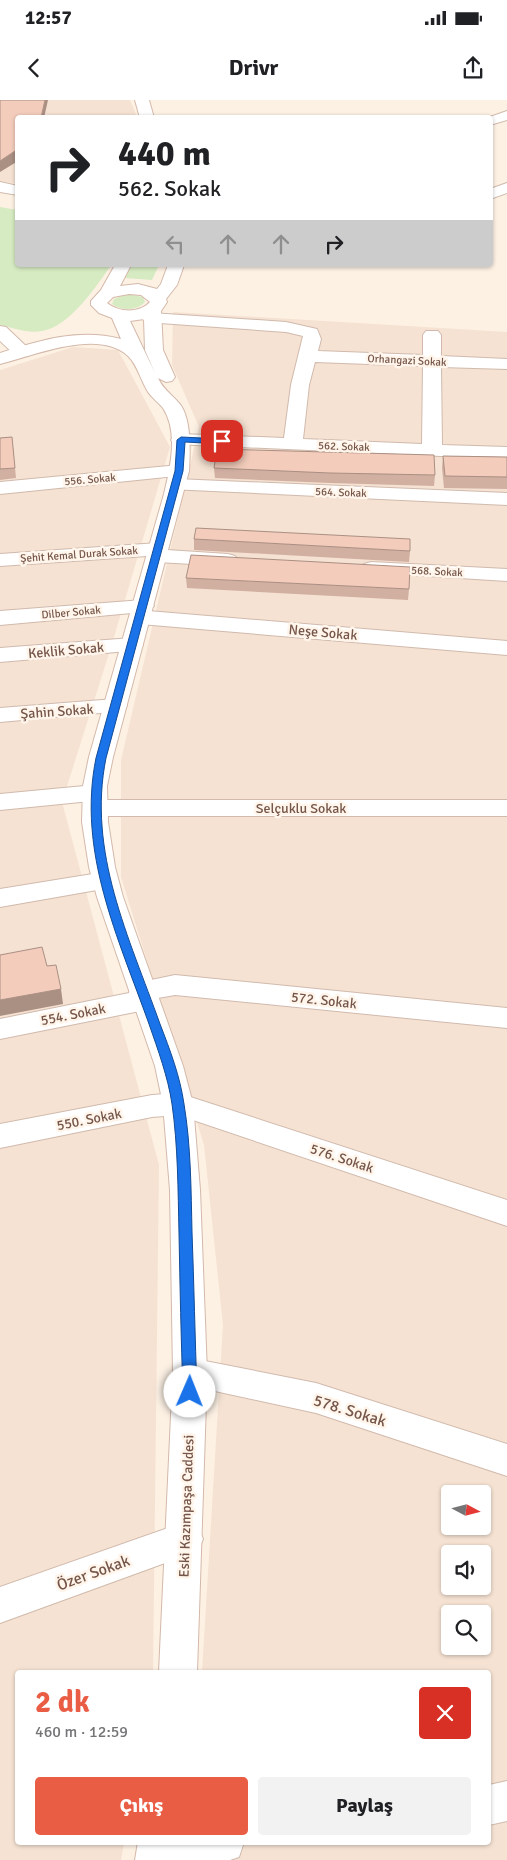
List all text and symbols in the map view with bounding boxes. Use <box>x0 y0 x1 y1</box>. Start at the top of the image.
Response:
text: 12:57 <box>25 6 72 30</box>
icon: back <box>20 54 48 82</box>
text: Drivr <box>229 54 278 81</box>
icon: share <box>459 54 487 82</box>
text: 440 m <box>118 132 211 175</box>
icon: right <box>35 135 100 200</box>
text: 562. Sokak <box>118 175 221 202</box>
icon: left <box>161 230 189 258</box>
icon: ahead <box>214 230 242 258</box>
icon: ahead <box>267 230 295 258</box>
icon: right <box>320 230 348 258</box>
street label: Orhangazi Sokak <box>367 352 447 369</box>
pin <box>201 420 243 462</box>
icon: arrive <box>208 427 236 455</box>
street label: 562. Sokak <box>318 439 370 454</box>
street label: 556. Sokak <box>64 471 117 488</box>
street label: 564. Sokak <box>315 485 367 500</box>
street label: Şehit Kemal Durak Sokak <box>20 544 139 565</box>
street label: 568. Sokak <box>411 564 464 579</box>
street label: Dilber Sokak <box>41 603 102 622</box>
street label: Neşe Sokak <box>288 621 358 644</box>
street label: Keklik Sokak <box>27 639 105 662</box>
street label: Şahin Sokak <box>20 700 94 723</box>
street label: Selçuklu Sokak <box>256 800 346 817</box>
street label: 572. Sokak <box>290 989 357 1012</box>
street label: 554. Sokak <box>39 1000 107 1029</box>
street label: 550. Sokak <box>55 1105 123 1134</box>
street label: 576. Sokak <box>308 1140 376 1177</box>
position arrow <box>163 1365 215 1417</box>
street label: 578. Sokak <box>311 1390 389 1431</box>
street label: Eski Kazımpaşa Caddesi <box>176 1435 197 1578</box>
north arrow <box>441 1485 491 1535</box>
map controls <box>441 1485 491 1655</box>
button: sound <box>441 1545 491 1595</box>
street label: Özer Sokak <box>54 1551 132 1595</box>
button: search <box>441 1605 491 1655</box>
text: 2 dk <box>35 1684 90 1721</box>
button: close <box>419 1687 471 1739</box>
text: 460 m · 12:59 <box>35 1722 128 1742</box>
button: Çıkış <box>35 1777 248 1835</box>
button: Paylaş <box>258 1777 471 1835</box>

